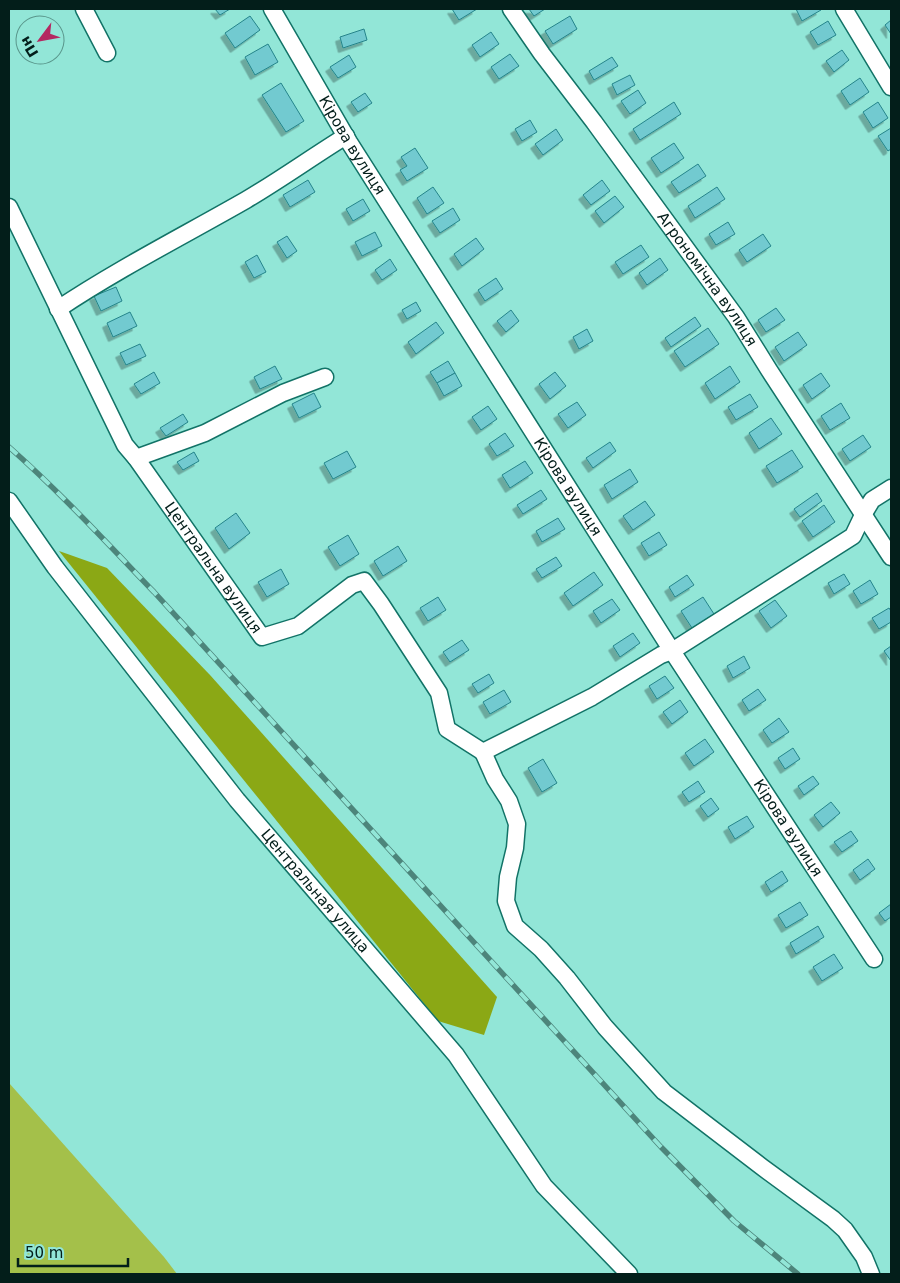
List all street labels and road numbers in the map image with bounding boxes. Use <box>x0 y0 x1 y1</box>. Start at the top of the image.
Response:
street label: Кірова вулиця <box>315 92 389 198</box>
street label: Агрономічна вулиця <box>654 209 761 350</box>
street label: Кірова вулиця <box>530 434 606 539</box>
street label: Центральна вулиця <box>161 498 266 637</box>
street label: Кірова вулиця <box>750 776 826 880</box>
street label: Центральная улица <box>257 825 373 956</box>

